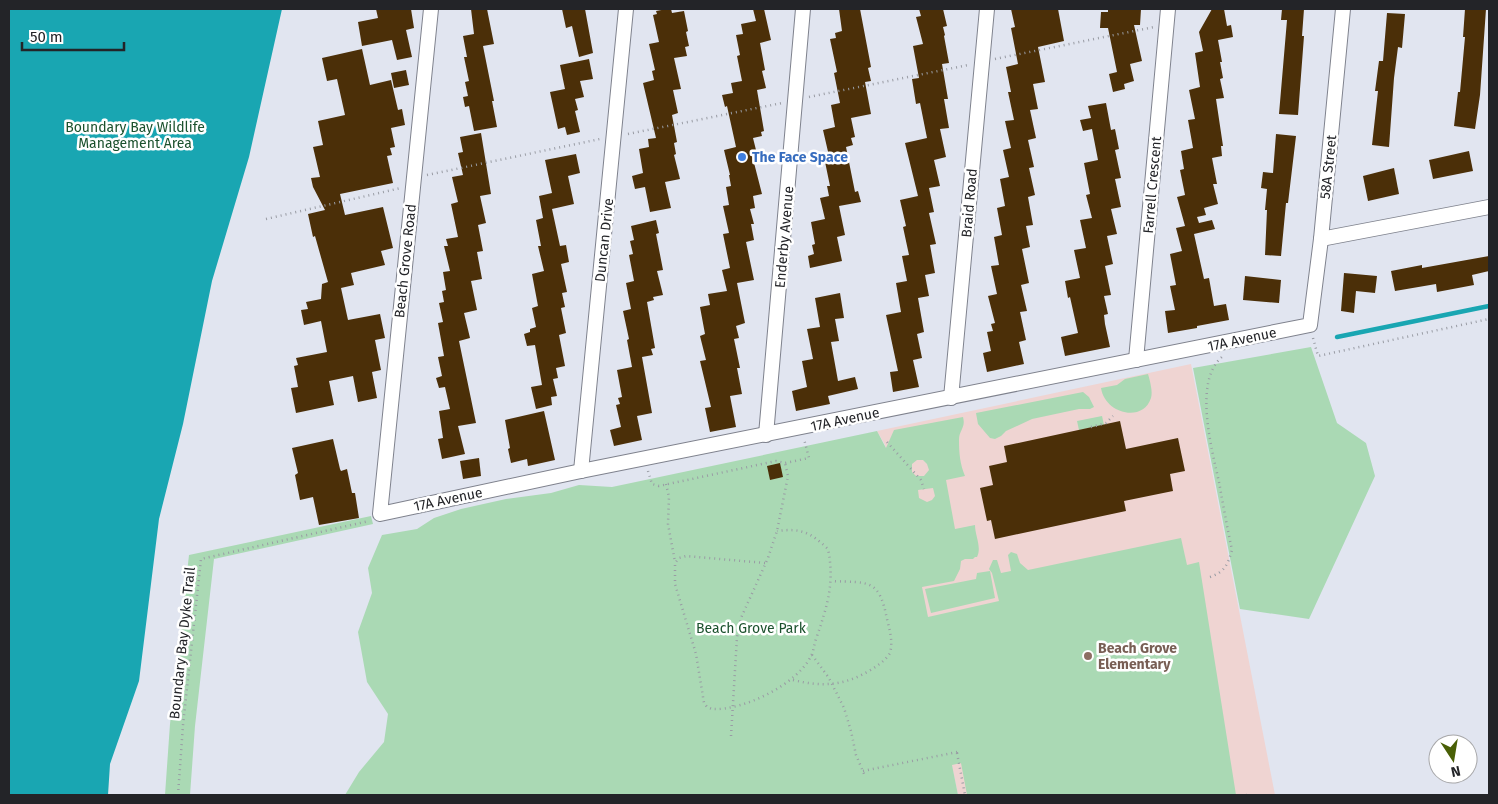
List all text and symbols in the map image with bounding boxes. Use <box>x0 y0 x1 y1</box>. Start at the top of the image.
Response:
scale bar <box>22 20 125 52</box>
text: 50 m <box>30 28 63 46</box>
park label: Boundary Bay Wildlife Management Area <box>65 119 205 152</box>
street label: 58A Street <box>1317 133 1340 200</box>
street label: Farrell Crescent <box>1140 135 1165 234</box>
place label: The Face Space <box>752 149 848 166</box>
marker: The Face Space <box>736 151 748 163</box>
street label: Braid Road <box>958 168 981 238</box>
street label: Enderby Avenue <box>772 185 797 289</box>
street label: Duncan Drive <box>592 197 617 283</box>
street label: Beach Grove Road <box>391 203 420 319</box>
street label: 17A Avenue <box>1206 324 1278 355</box>
street label: 17A Avenue <box>809 404 881 435</box>
street label: 17A Avenue <box>412 484 484 515</box>
street label: Boundary Bay Dyke Trail <box>166 566 199 720</box>
park label: Beach Grove Park <box>696 620 807 637</box>
place label: Beach Grove Elementary <box>1098 640 1177 673</box>
marker: Beach Grove Elementary <box>1082 650 1094 662</box>
north arrow <box>1428 734 1478 784</box>
text: N <box>1449 762 1462 781</box>

